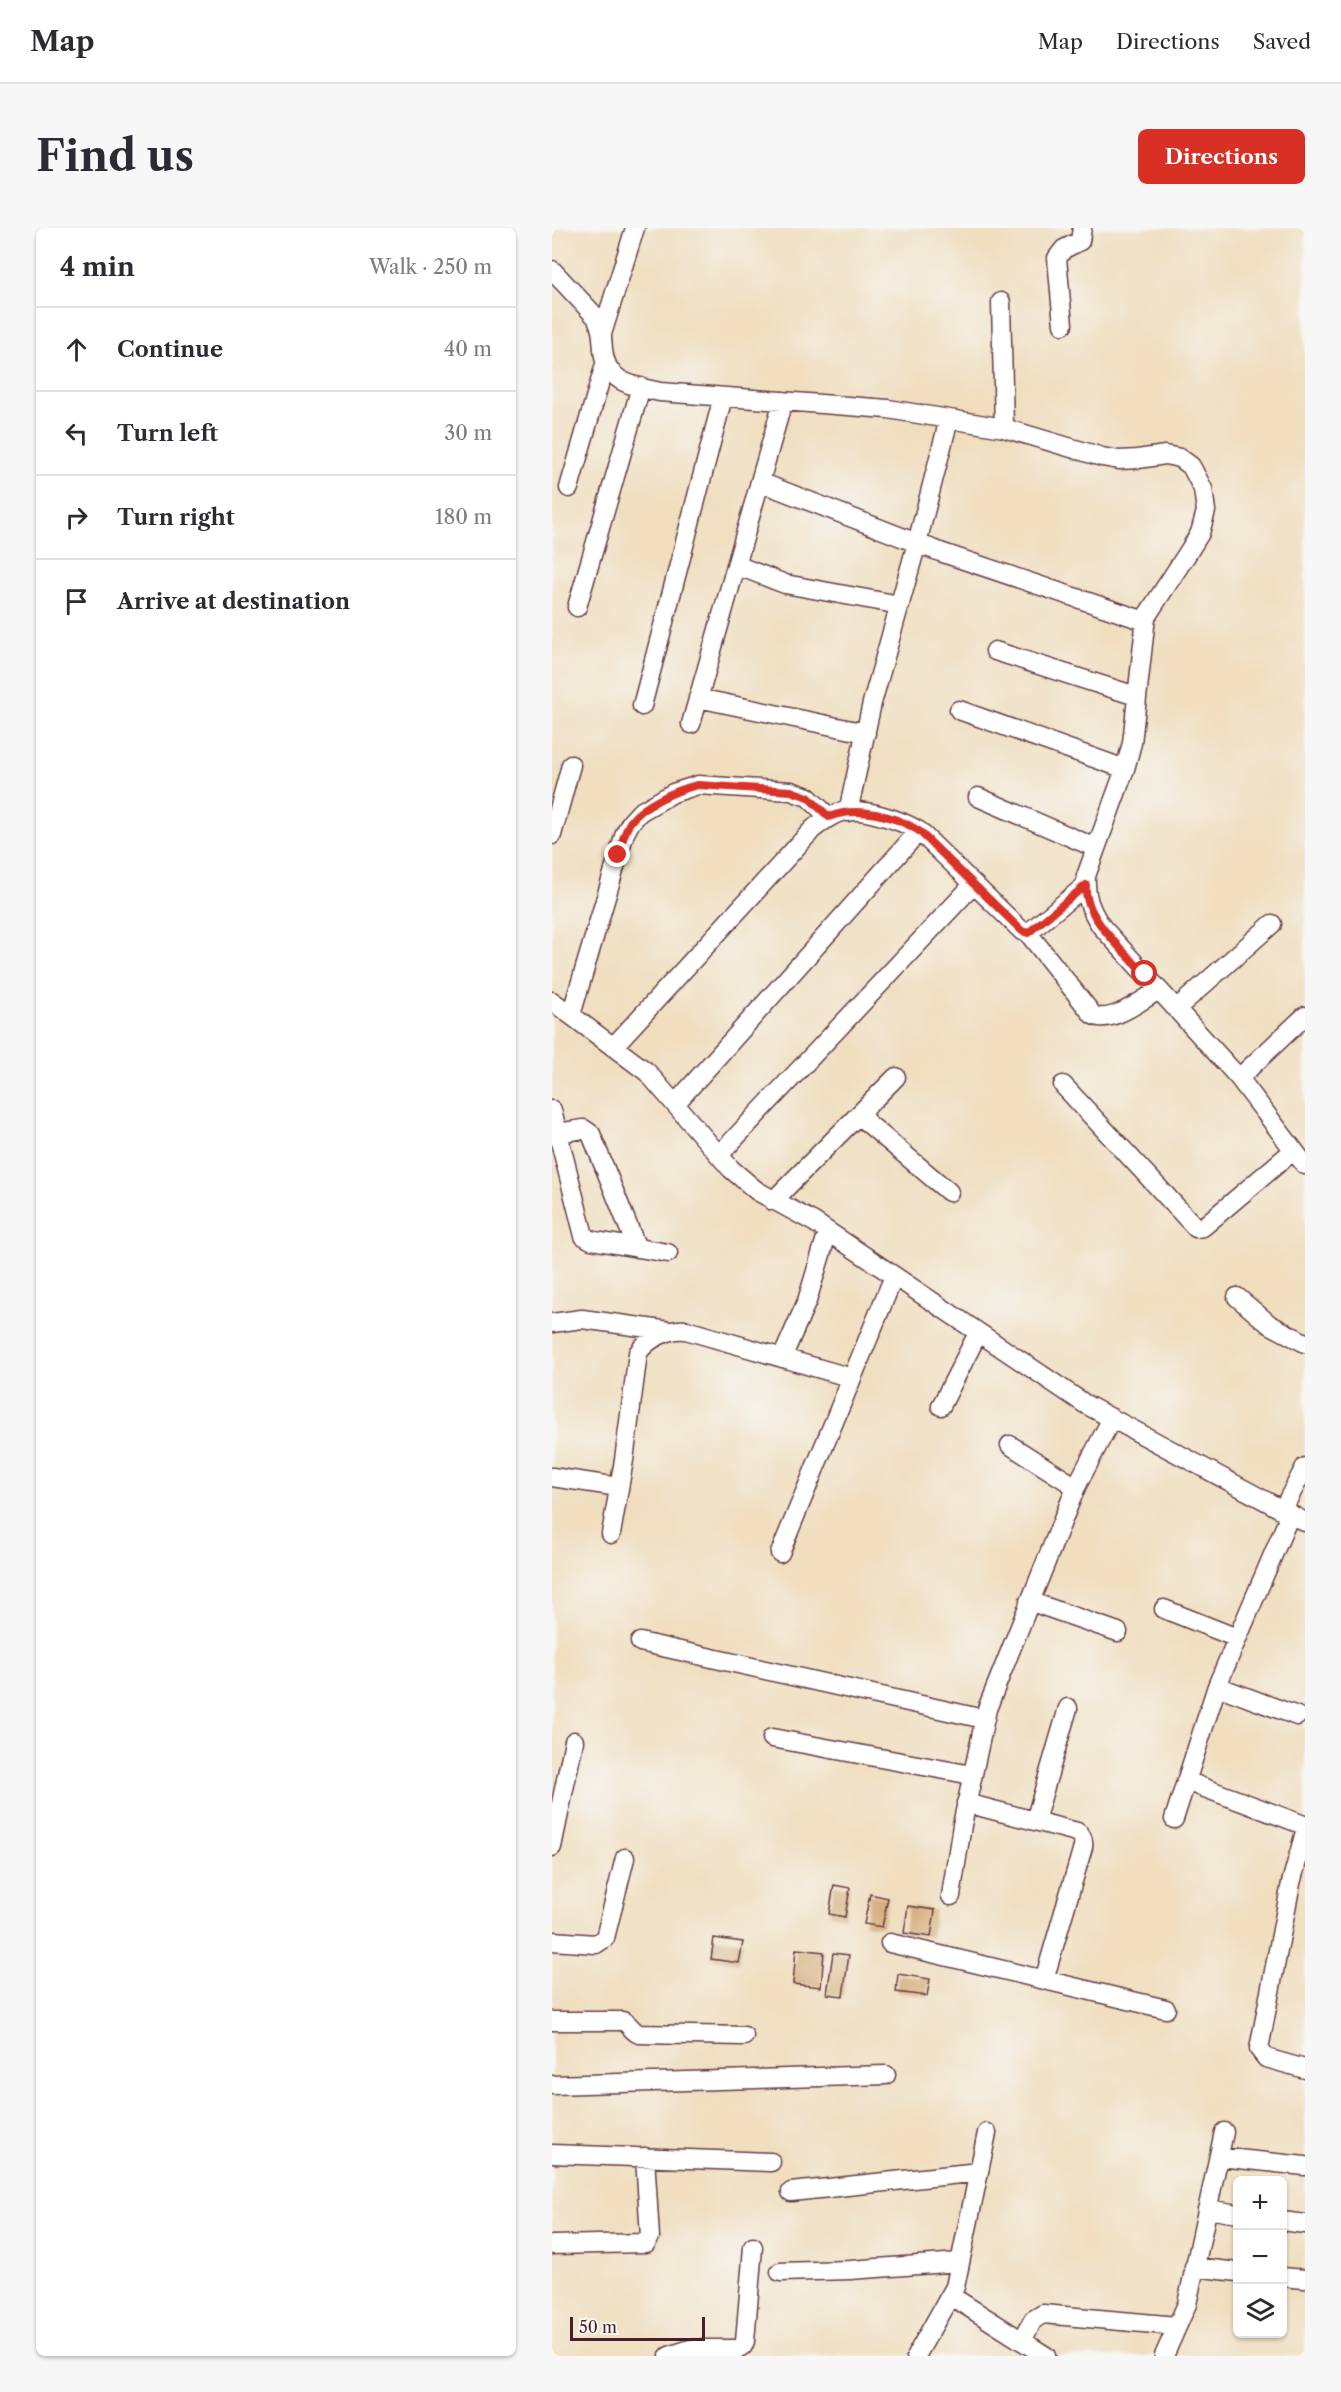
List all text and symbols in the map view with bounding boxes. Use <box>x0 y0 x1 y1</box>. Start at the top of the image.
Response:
text: Map <box>30 24 94 58</box>
text: Map <box>1038 29 1083 54</box>
text: Directions <box>1116 29 1220 54</box>
text: Saved <box>1253 29 1311 54</box>
button: Directions <box>1138 129 1305 184</box>
text: Find us <box>36 130 194 182</box>
text: 4 min <box>60 251 135 283</box>
text: Walk · 250 m <box>369 255 492 279</box>
icon: ahead <box>60 333 93 366</box>
text: Continue <box>117 336 223 363</box>
text: 40 m <box>444 337 492 361</box>
icon: left <box>60 417 93 450</box>
text: Turn left <box>117 420 218 447</box>
text: 30 m <box>444 421 492 445</box>
icon: right <box>60 501 93 534</box>
text: Turn right <box>117 504 235 531</box>
text: 180 m <box>435 505 492 529</box>
icon: arrive <box>60 585 93 618</box>
text: Arrive at destination <box>117 588 350 615</box>
route end <box>604 841 630 867</box>
route start <box>1131 960 1157 986</box>
map controls <box>1233 2176 1287 2338</box>
button: + <box>1233 2176 1287 2230</box>
button: − <box>1233 2230 1287 2284</box>
button: layers <box>1233 2284 1287 2338</box>
scale bar <box>570 2314 705 2342</box>
text: 50 m <box>579 2317 617 2337</box>

